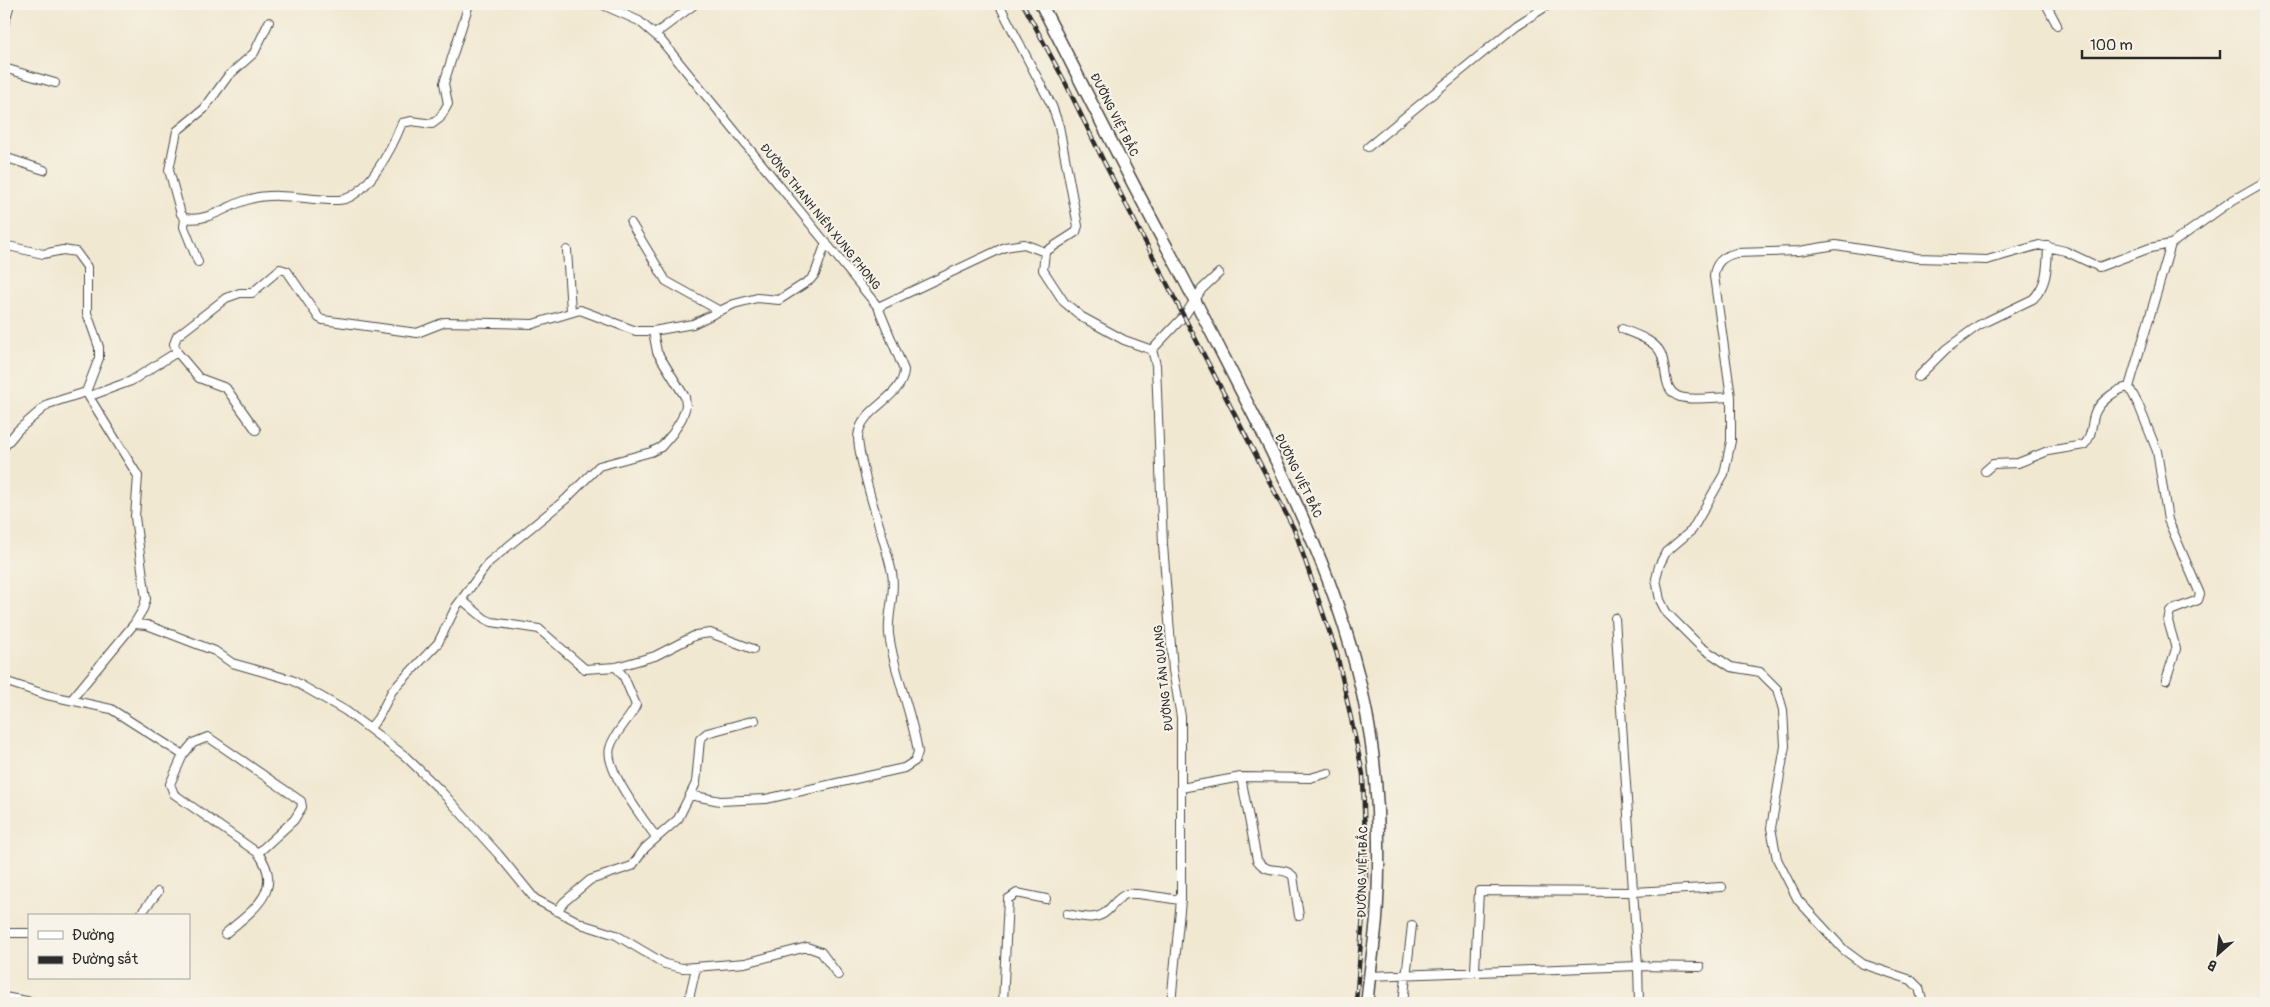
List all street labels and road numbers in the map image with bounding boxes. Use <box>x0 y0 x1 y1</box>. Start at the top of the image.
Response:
street label: ĐƯỜNG VIỆT BẮC <box>1086 70 1143 159</box>
street label: ĐƯỜNG THANH NIÊN XUNG PHONG <box>756 140 884 293</box>
street label: ĐƯỜNG VIỆT BẮC <box>1271 431 1327 521</box>
street label: ĐƯỜNG TÂN QUANG <box>1150 624 1177 732</box>
street label: ĐƯỜNG VIỆT BẮC <box>1353 826 1371 918</box>

